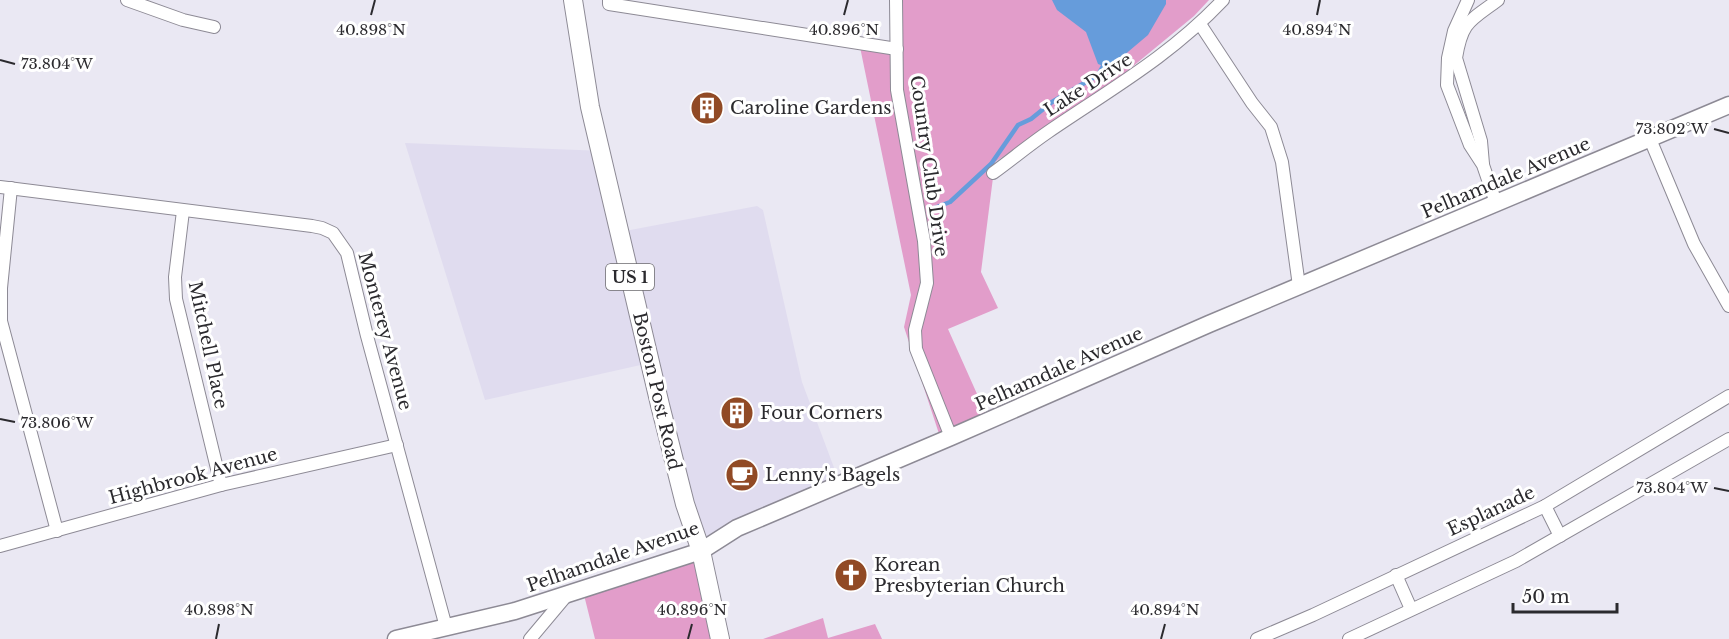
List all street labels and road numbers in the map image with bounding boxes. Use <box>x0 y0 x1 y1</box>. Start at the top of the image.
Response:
street label: Lake Drive <box>1040 48 1136 122</box>
street label: Country Club Drive <box>905 74 953 258</box>
street label: Pelhamdale Avenue <box>1418 133 1594 223</box>
street label: Monterey Avenue <box>353 249 417 413</box>
road number: US 1 <box>606 264 654 290</box>
street label: Mitchell Place <box>184 279 232 411</box>
street label: Boston Post Road <box>628 310 686 472</box>
street label: Pelhamdale Avenue <box>972 322 1146 416</box>
street label: Highbrook Avenue <box>106 443 280 509</box>
street label: Esplanade <box>1444 481 1538 541</box>
street label: Pelhamdale Avenue <box>524 517 702 597</box>

